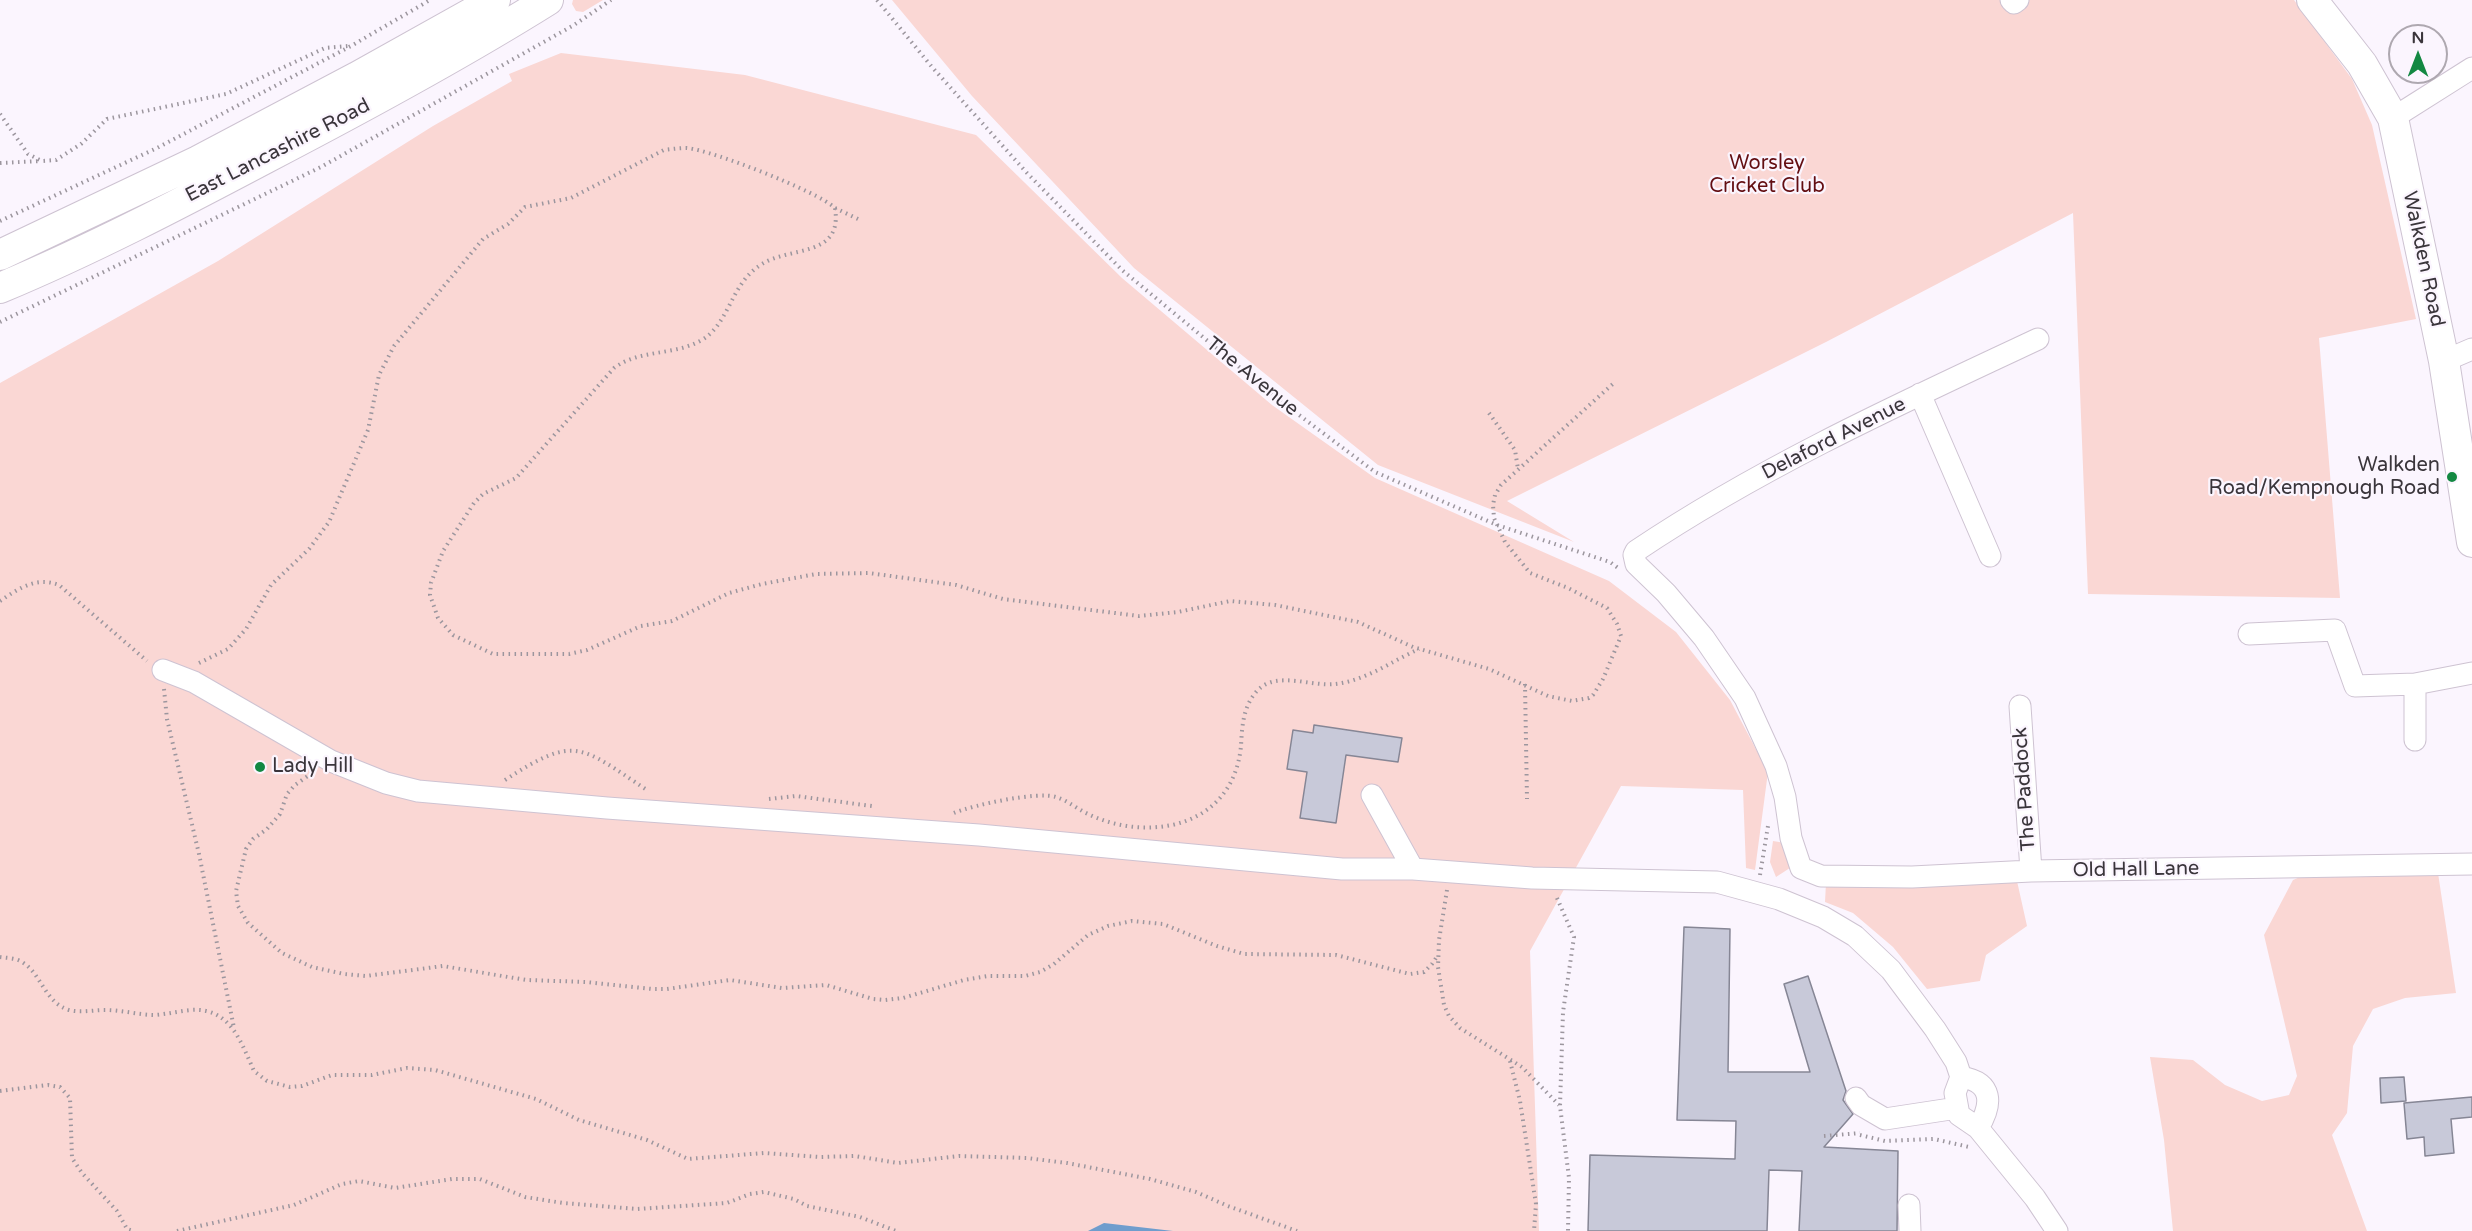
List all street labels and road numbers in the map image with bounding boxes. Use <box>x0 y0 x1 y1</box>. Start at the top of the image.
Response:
street label: East Lancashire Road <box>182 94 374 208</box>
street label: Walkden Road <box>2397 189 2449 329</box>
street label: The Avenue <box>1201 332 1303 422</box>
street label: Delaford Avenue <box>1758 392 1910 486</box>
street label: The Paddock <box>2009 726 2041 852</box>
street label: Old Hall Lane <box>2072 857 2200 883</box>

